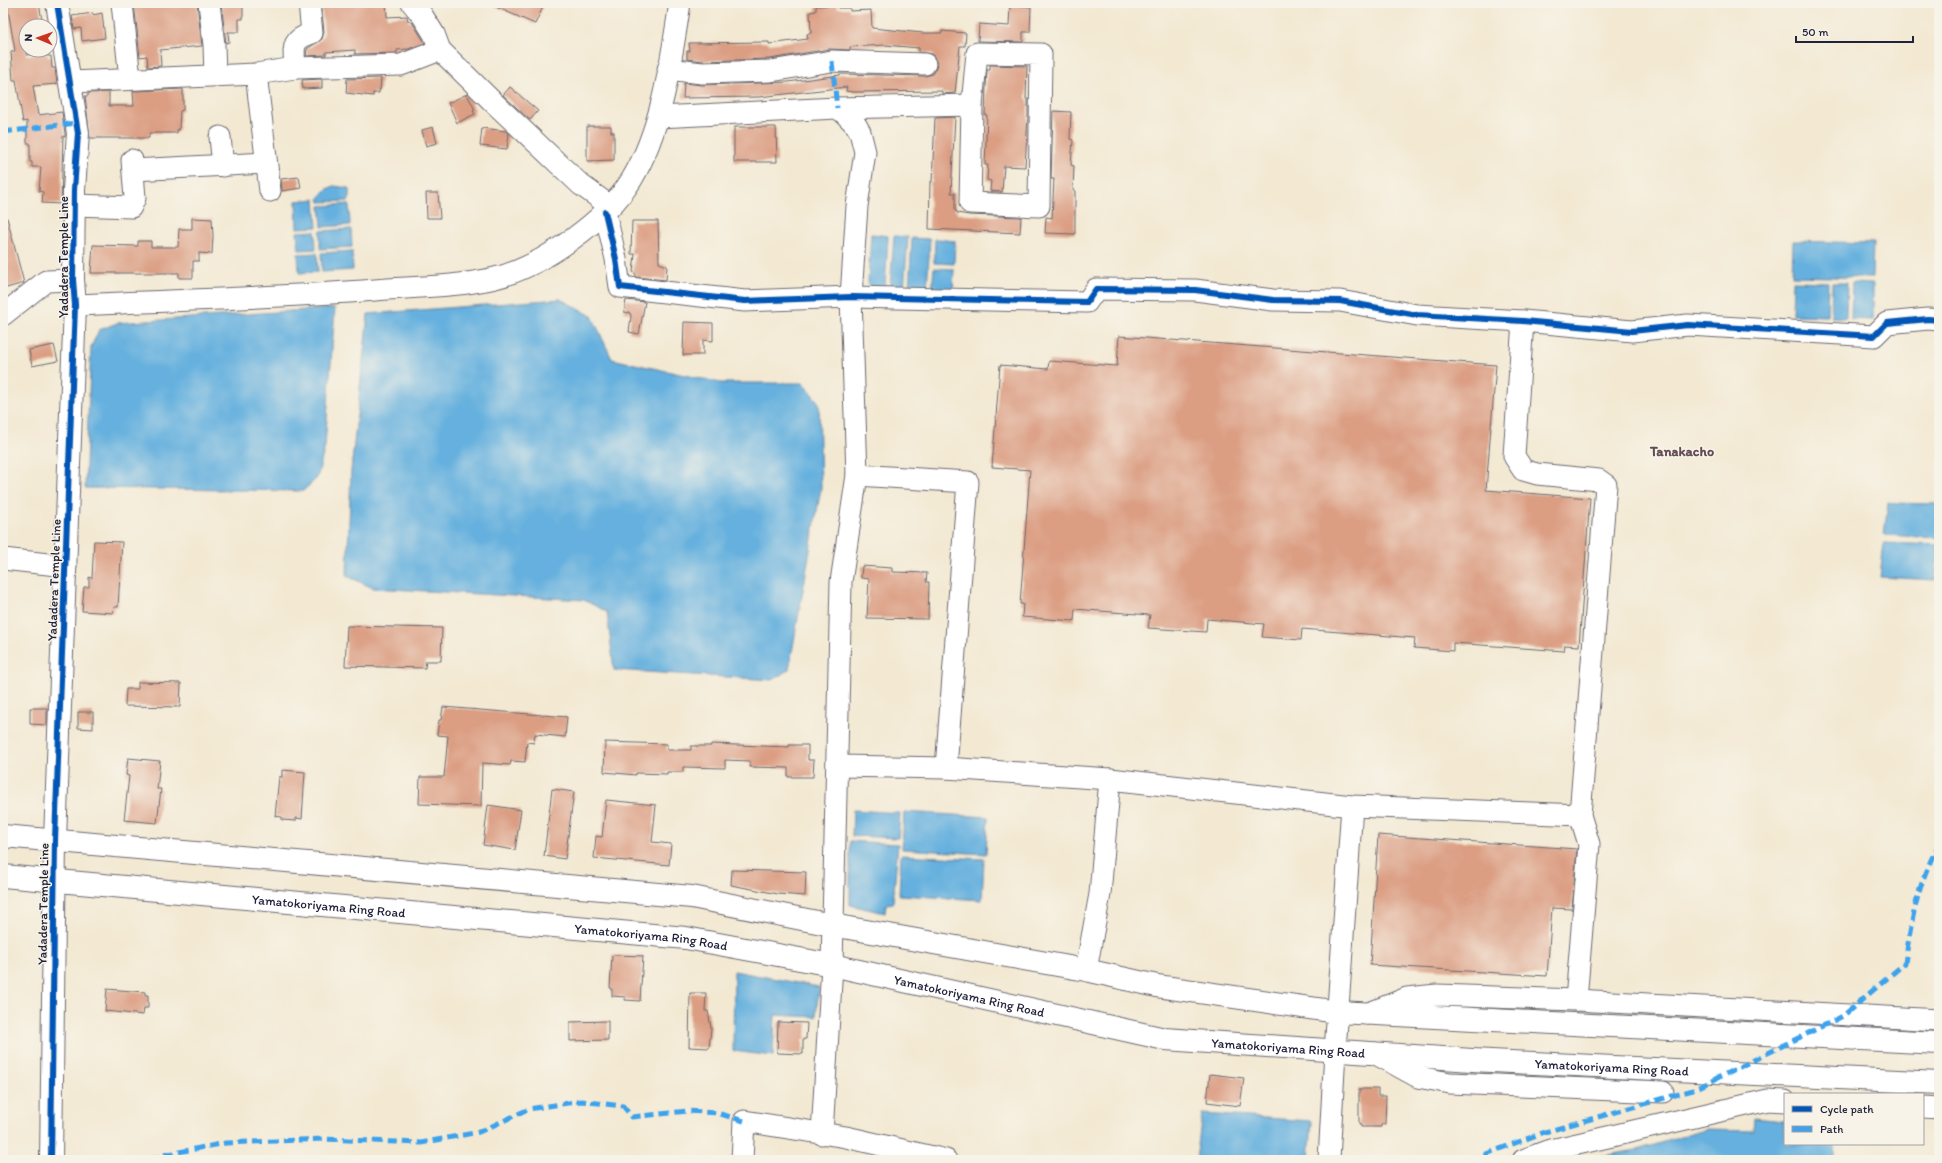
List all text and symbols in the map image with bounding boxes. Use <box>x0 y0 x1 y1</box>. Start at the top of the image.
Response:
north arrow <box>18 18 58 58</box>
scale bar <box>1796 18 1913 44</box>
text: 50 m <box>1802 25 1828 39</box>
text: N <box>22 34 35 42</box>
street label: Yadadera Temple Line <box>56 196 71 318</box>
district label: Tanakacho <box>1649 443 1714 460</box>
street label: Yadadera Temple Line <box>44 519 64 641</box>
street label: Yadadera Temple Line <box>34 843 52 965</box>
street label: Yamatokoriyama Ring Road <box>251 891 406 920</box>
street label: Yamatokoriyama Ring Road <box>574 920 729 953</box>
street label: Yamatokoriyama Ring Road <box>892 971 1046 1020</box>
street label: Yamatokoriyama Ring Road <box>1211 1035 1366 1060</box>
street label: Yamatokoriyama Ring Road <box>1534 1056 1689 1078</box>
legend <box>1784 1093 1924 1145</box>
text: Cycle path <box>1820 1102 1874 1116</box>
text: Path <box>1820 1122 1843 1136</box>

